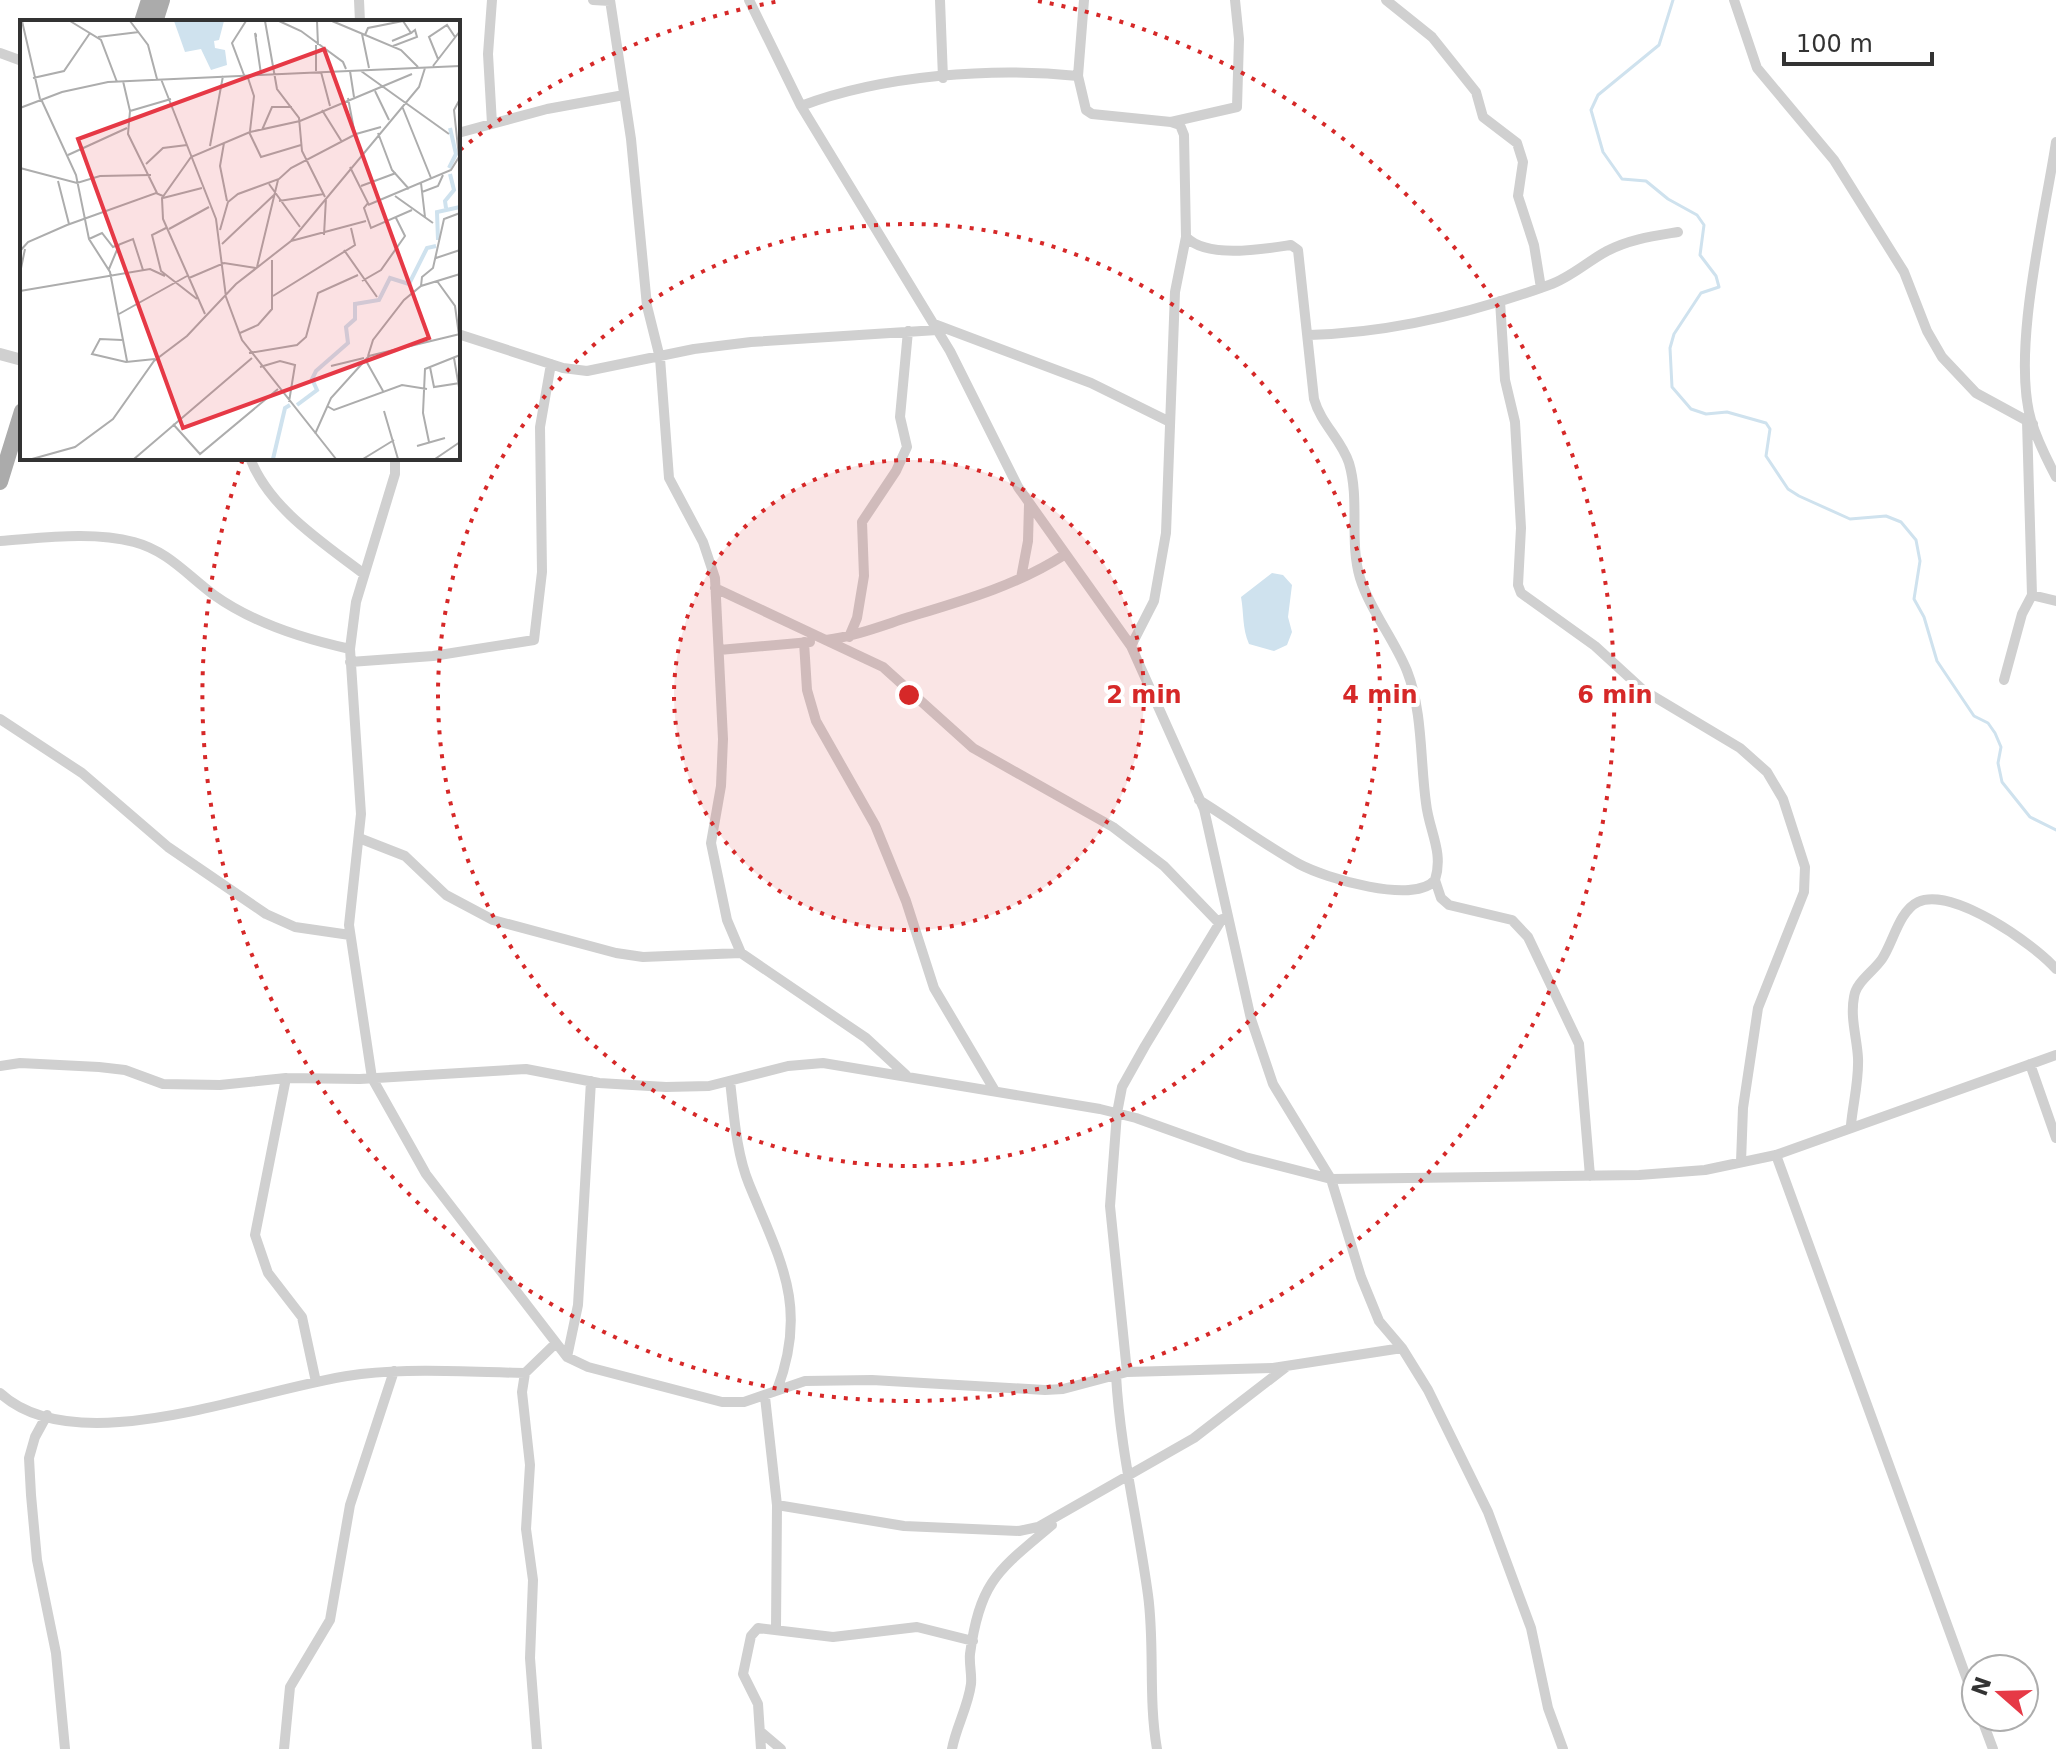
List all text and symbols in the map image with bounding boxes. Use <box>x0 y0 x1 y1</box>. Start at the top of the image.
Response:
scale bar <box>1784 16 1932 66</box>
inset map <box>20 20 460 460</box>
text: 100 m <box>1796 30 1873 58</box>
centre of rings <box>895 681 923 709</box>
text: 2 min <box>1106 681 1182 709</box>
text: 4 min <box>1342 681 1418 709</box>
text: 6 min <box>1577 681 1653 709</box>
north arrow <box>1960 1653 2040 1733</box>
text: N <box>1967 1673 1997 1699</box>

